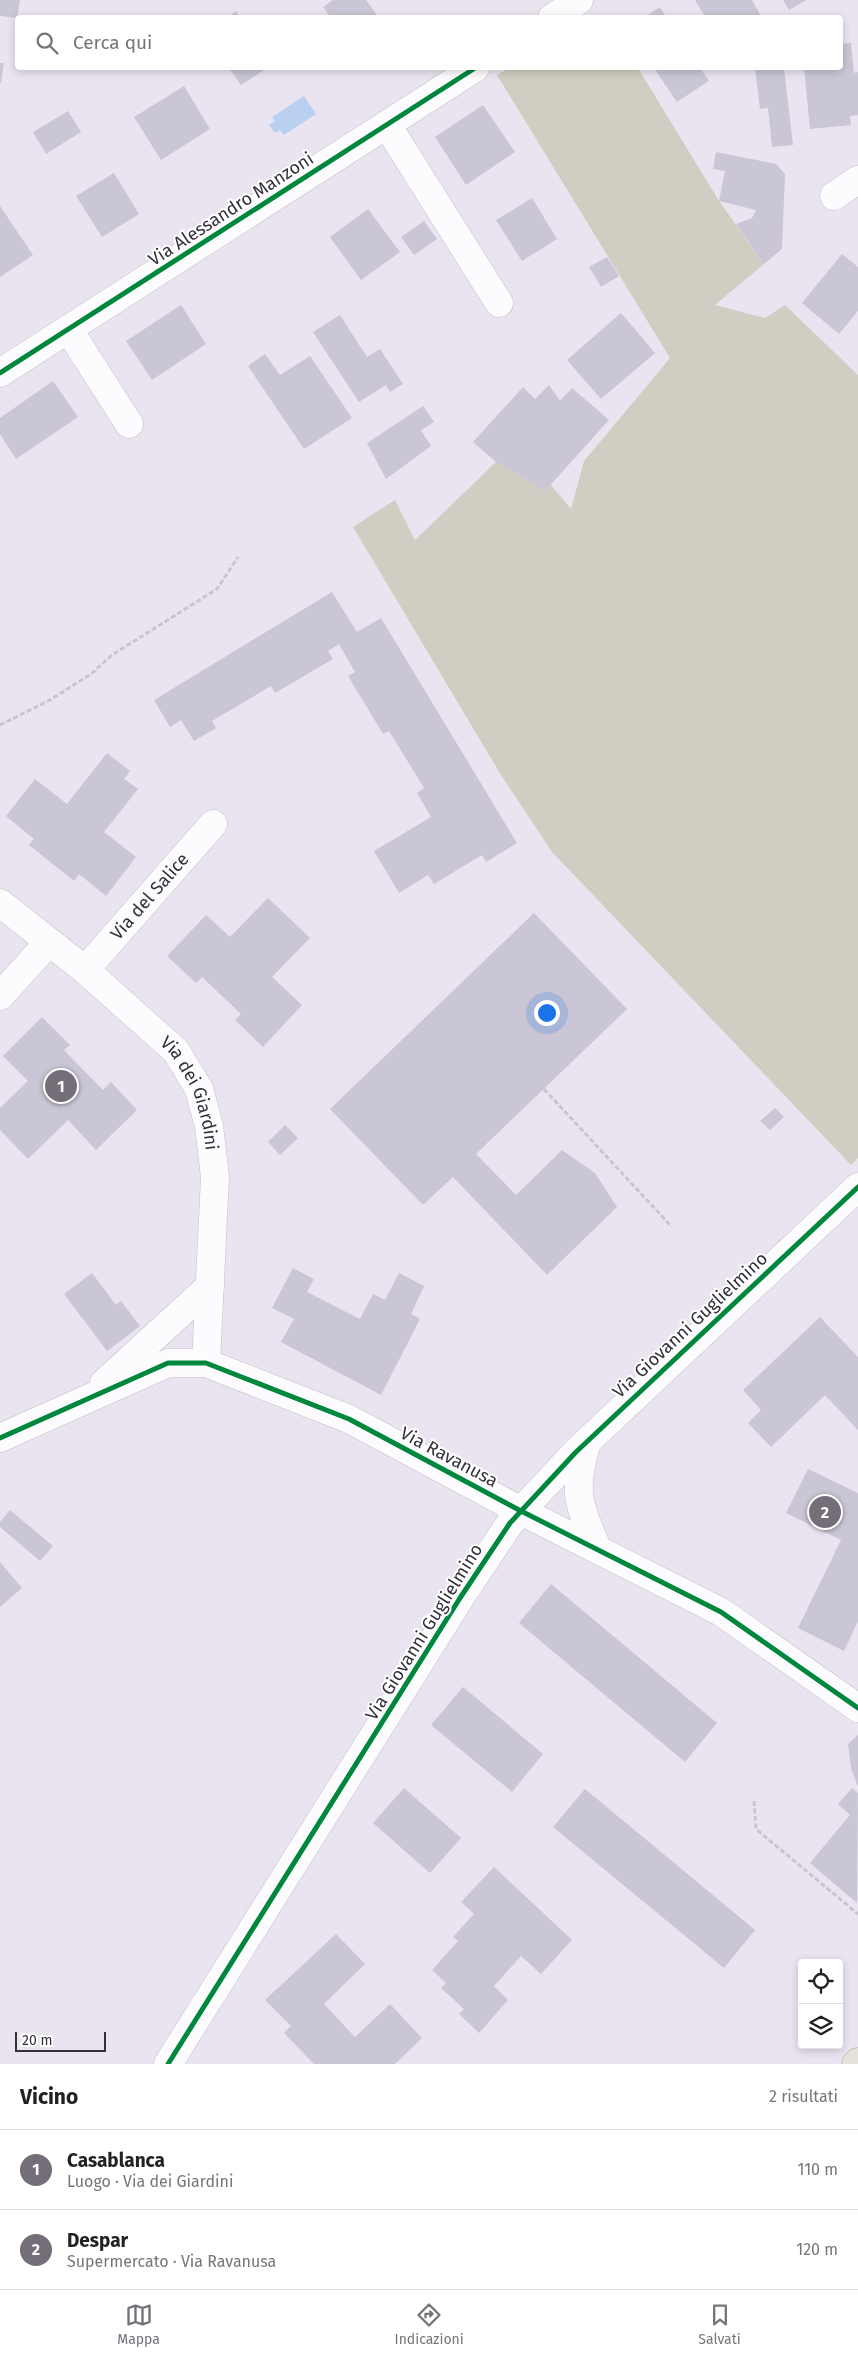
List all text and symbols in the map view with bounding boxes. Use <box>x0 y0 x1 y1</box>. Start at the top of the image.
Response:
search box <box>15 15 843 70</box>
icon: search <box>33 29 61 57</box>
text: Cerca qui <box>73 31 152 54</box>
street label: Via Alessandro Manzoni <box>144 147 318 271</box>
street label: Via del Salice <box>106 848 194 944</box>
your location <box>534 1000 560 1026</box>
street label: Via dei Giardini <box>156 1031 223 1151</box>
pin: 1 <box>45 1067 77 1105</box>
street label: Via Giovanni Guglielmino <box>608 1247 772 1403</box>
street label: Via Ravanusa <box>396 1422 502 1492</box>
pin: 2 <box>809 1493 841 1531</box>
street label: Via Giovanni Guglielmino <box>361 1540 487 1724</box>
map controls <box>798 1959 843 2049</box>
button: locate <box>798 1959 843 2004</box>
button: layers <box>798 2004 843 2049</box>
scale bar <box>15 2029 106 2052</box>
text: 20 m <box>22 2032 52 2049</box>
text: Vicino <box>20 2084 78 2110</box>
text: 2 risultati <box>769 2087 838 2106</box>
text: Casablanca <box>67 2149 165 2172</box>
text: 1 <box>32 2160 40 2179</box>
text: 110 m <box>797 2160 838 2179</box>
text: Luogo · Via dei Giardini <box>67 2172 233 2191</box>
text: Despar <box>67 2229 128 2252</box>
text: 2 <box>32 2240 40 2259</box>
text: 120 m <box>796 2240 838 2259</box>
text: Supermercato · Via Ravanusa <box>67 2252 276 2271</box>
tab: Mappa <box>117 2301 160 2348</box>
tab: Indicazioni <box>395 2301 464 2348</box>
tab: Salvati <box>698 2301 741 2348</box>

